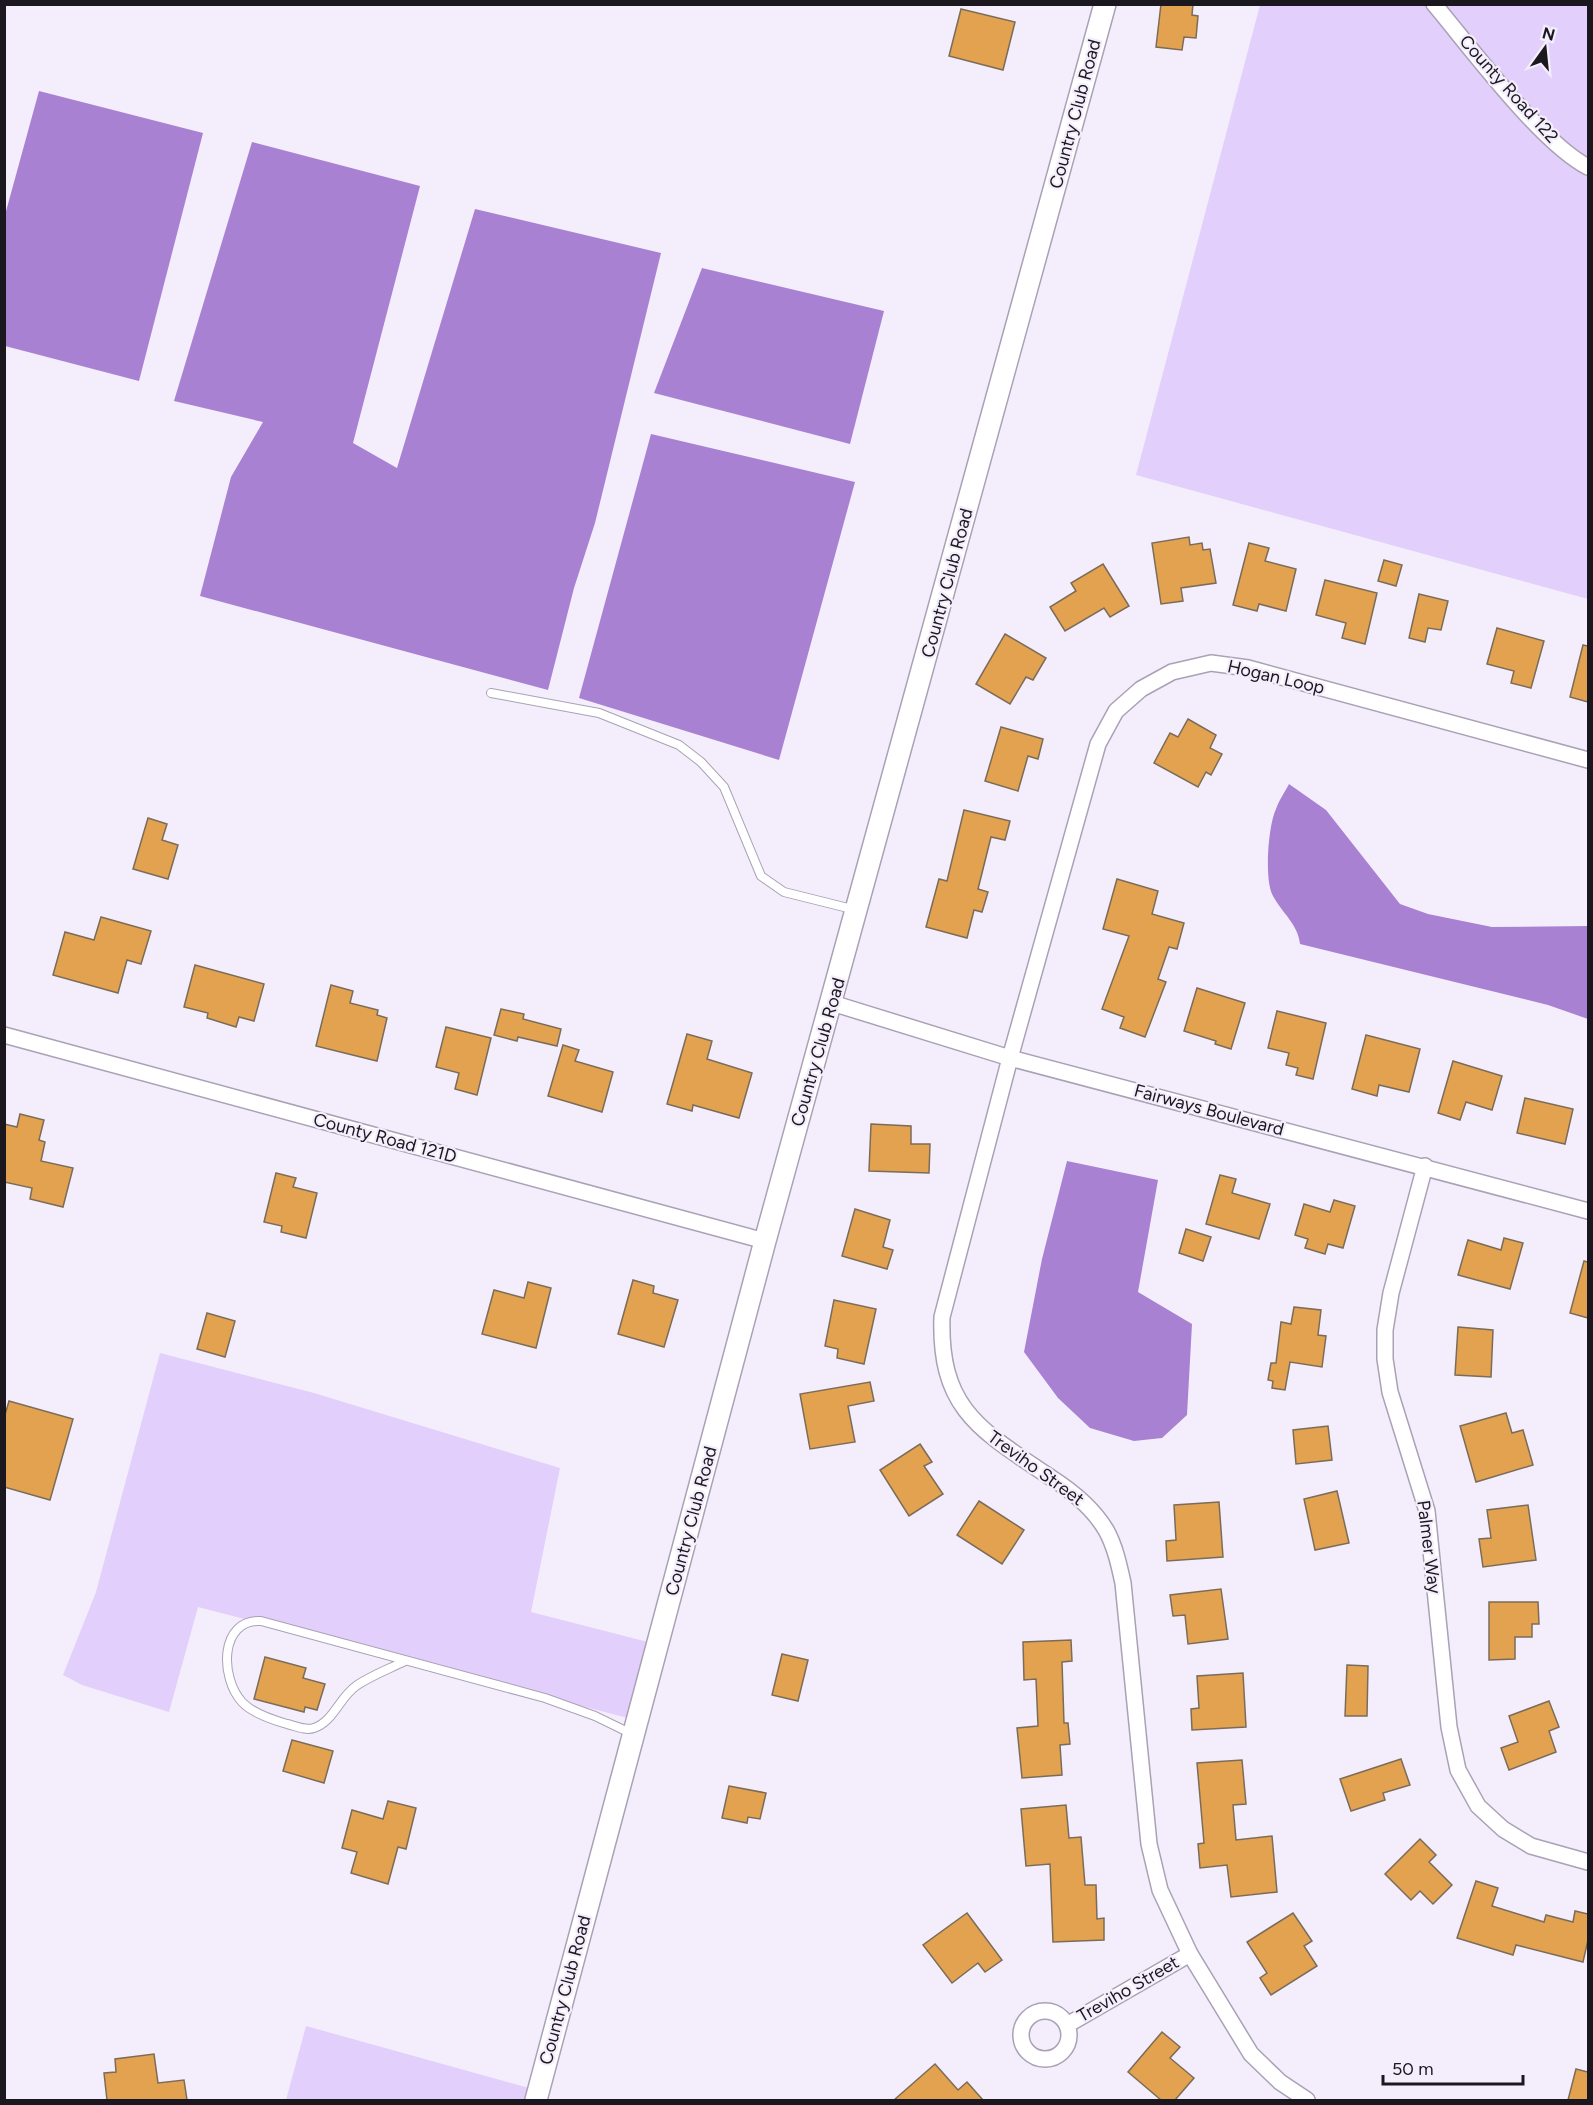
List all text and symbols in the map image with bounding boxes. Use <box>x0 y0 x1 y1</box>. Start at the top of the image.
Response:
north arrow <box>1515 18 1575 78</box>
text: N <box>1540 23 1557 45</box>
street label: County Road 122 <box>1455 30 1563 148</box>
street label: Country Club Road <box>1044 37 1106 191</box>
street label: Country Club Road <box>916 506 978 660</box>
street label: Hogan Loop <box>1225 655 1327 699</box>
street label: Country Club Road <box>786 975 850 1129</box>
street label: Fairways Boulevard <box>1132 1079 1286 1141</box>
street label: County Road 121D <box>311 1108 459 1168</box>
street label: Treviho Street <box>984 1426 1089 1510</box>
street label: Country Club Road <box>660 1444 722 1598</box>
street label: Palmer Way <box>1412 1499 1446 1596</box>
street label: Country Club Road <box>534 1913 596 2067</box>
street label: Treviho Street <box>1073 1951 1183 2027</box>
scale bar <box>1383 2048 1522 2086</box>
text: 50 m <box>1392 2058 1434 2080</box>

